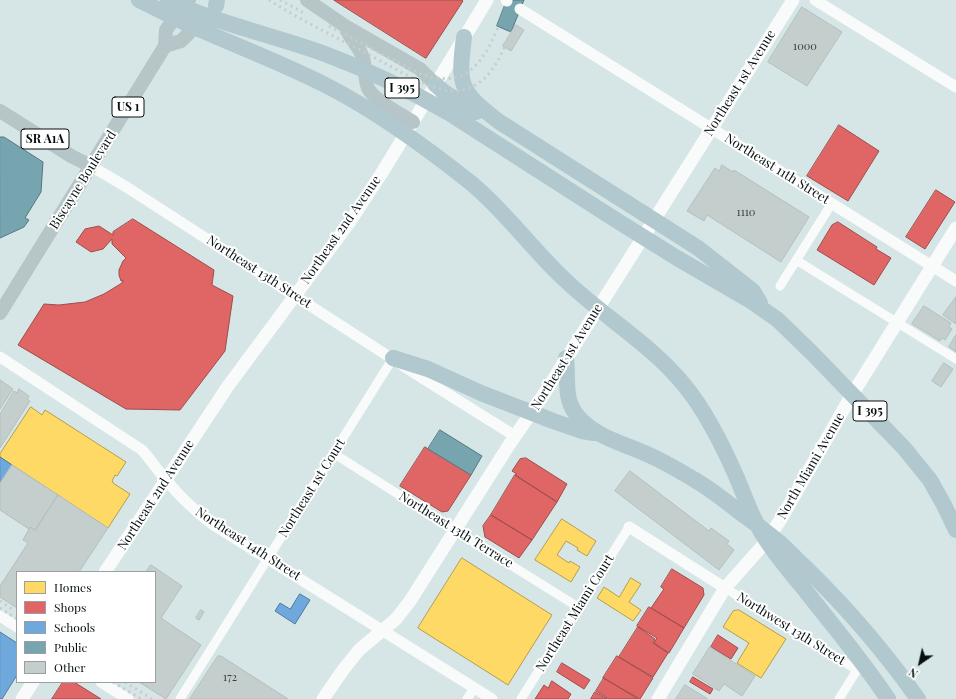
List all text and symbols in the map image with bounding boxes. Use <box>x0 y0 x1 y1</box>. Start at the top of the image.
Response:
street label: Northeast 1st Avenue <box>701 27 779 139</box>
house number: 1000 <box>793 40 817 54</box>
road number: I 395 <box>385 78 419 98</box>
road number: US 1 <box>112 97 144 117</box>
street label: Biscayne Boulevard <box>46 128 120 232</box>
road number: SR A1A <box>21 129 69 149</box>
street label: Northeast 11th Street <box>722 130 832 208</box>
street label: Northeast 2nd Avenue <box>298 173 384 287</box>
house number: 1110 <box>737 206 755 220</box>
street label: Northeast 13th Street <box>204 232 314 312</box>
street label: Northeast 1st Avenue <box>528 301 606 413</box>
road number: I 395 <box>853 401 887 421</box>
street label: North Miami Avenue <box>774 410 848 522</box>
street label: Northeast 1st Court <box>275 436 349 540</box>
street label: Northeast 2nd Avenue <box>114 437 198 553</box>
street label: Northeast 13th Terrace <box>396 488 516 572</box>
street label: Northeast 14th Street <box>192 504 304 584</box>
street label: Northeast Miami Court <box>533 552 617 674</box>
legend <box>16 571 156 683</box>
text: Homes <box>54 579 92 595</box>
street label: Northwest 13th Street <box>734 589 848 669</box>
text: Shops <box>54 599 86 615</box>
text: Schools <box>54 619 95 635</box>
text: Public <box>54 639 87 655</box>
north arrow <box>900 643 940 683</box>
text: Other <box>54 659 86 675</box>
text: N <box>906 665 921 682</box>
house number: 172 <box>223 671 237 685</box>

